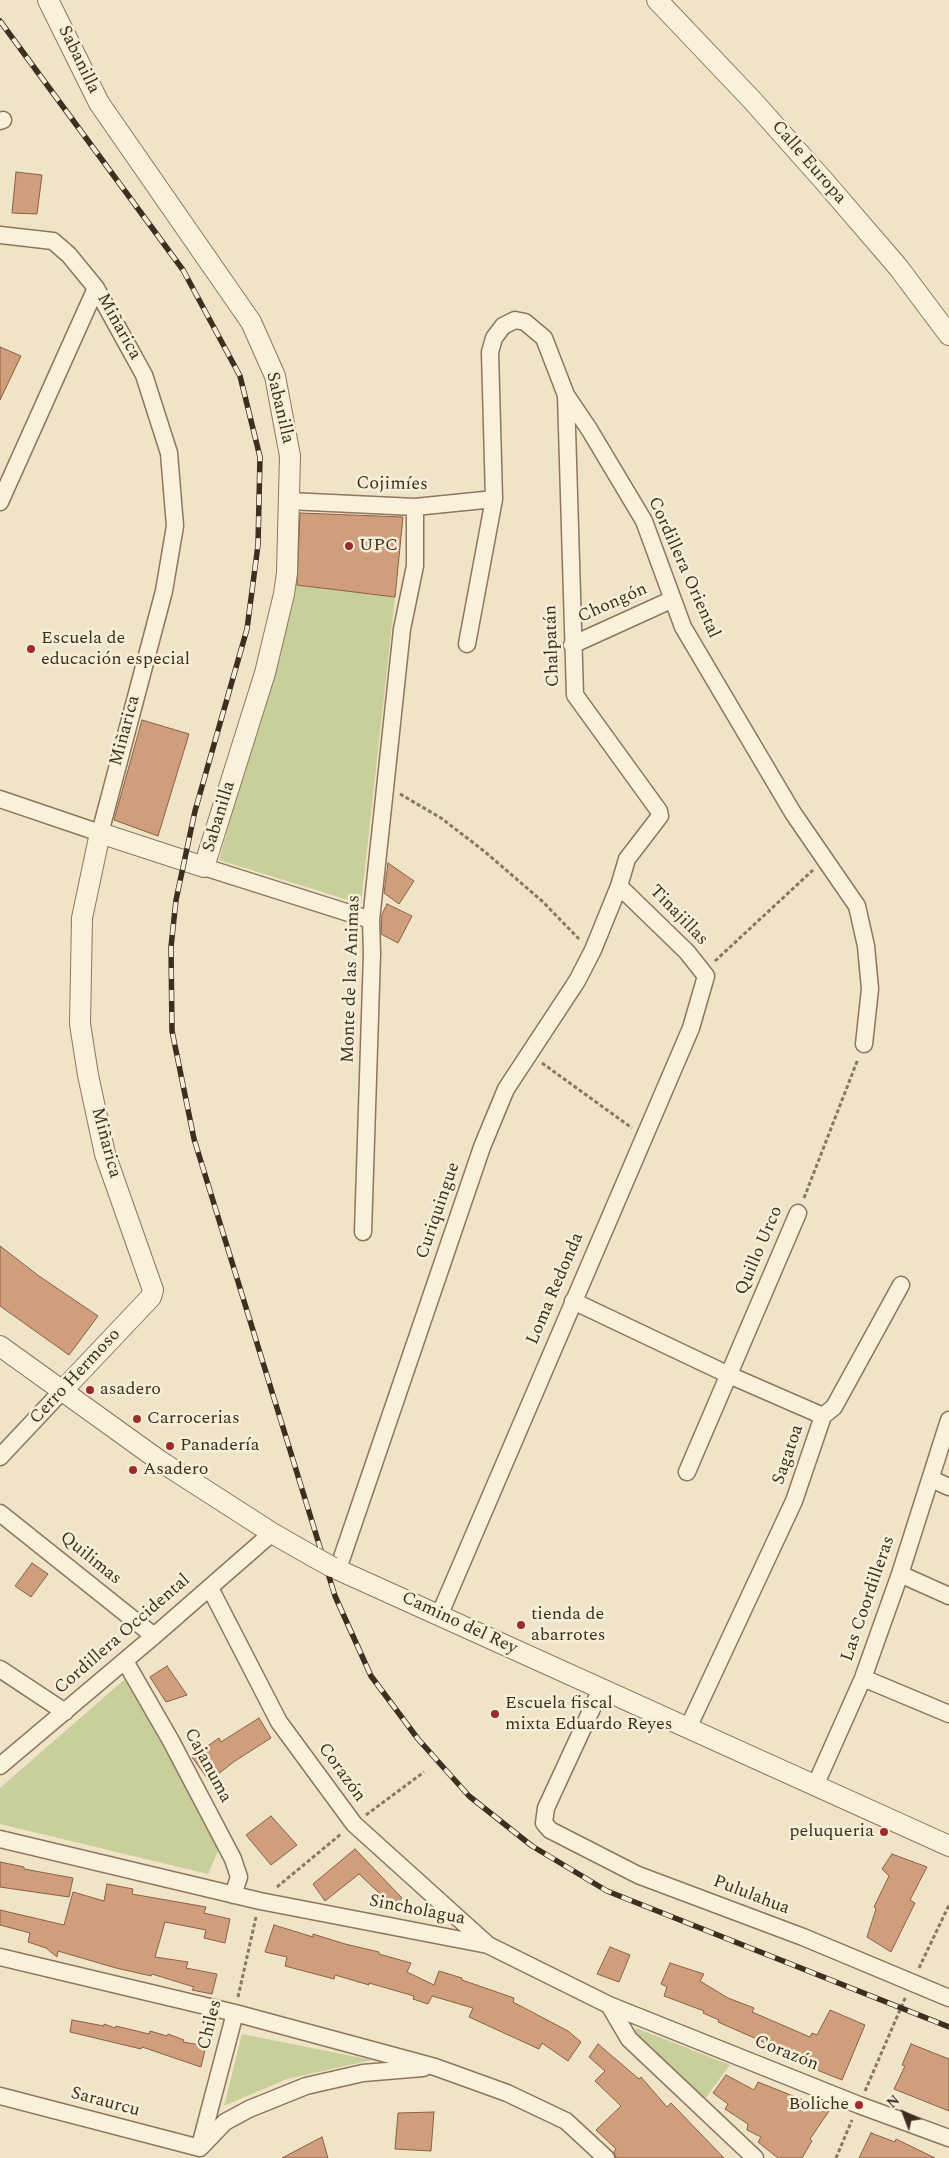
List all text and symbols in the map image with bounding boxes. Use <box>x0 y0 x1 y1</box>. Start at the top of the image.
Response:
street label: Sabanilla <box>52 22 104 98</box>
street label: Calle Europa <box>766 117 850 209</box>
street label: Miñarica <box>91 290 145 364</box>
street label: Sabanilla <box>260 370 298 446</box>
street label: Cojimíes <box>356 474 428 496</box>
street label: Cordillera Oriental <box>642 494 724 642</box>
place label: UPC <box>359 535 398 557</box>
marker: UPC <box>343 540 355 552</box>
street label: Chongón <box>575 579 651 629</box>
street label: Chalpatán <box>541 605 565 687</box>
place label: Escuela de educación especial <box>41 628 190 670</box>
marker: Escuela de educación especial <box>25 643 37 655</box>
street label: Miñarica <box>106 693 146 769</box>
street label: Sabanilla <box>199 779 241 855</box>
street label: Tinajillas <box>644 881 712 951</box>
street label: Monte de las Animas <box>338 895 366 1063</box>
street label: Miñarica <box>85 1105 125 1181</box>
street label: Curiquingue <box>412 1160 466 1262</box>
street label: Quillo Urco <box>732 1203 788 1299</box>
street label: Loma Redonda <box>523 1230 589 1348</box>
street label: Cerro Hermoso <box>26 1325 126 1429</box>
place label: asadero <box>100 1379 161 1401</box>
marker: asadero <box>84 1384 96 1396</box>
place label: Carrocerias <box>147 1408 240 1430</box>
marker: Carrocerias <box>131 1413 143 1425</box>
street label: Sagatoa <box>769 1422 809 1488</box>
place label: Panadería <box>180 1435 259 1457</box>
marker: Panadería <box>164 1440 176 1452</box>
place label: Asadero <box>143 1459 209 1481</box>
marker: Asadero <box>127 1464 139 1476</box>
street label: Quilimas <box>55 1528 125 1590</box>
street label: Las Coordilleras <box>837 1534 901 1664</box>
street label: Cordillera Occidental <box>51 1570 195 1700</box>
street label: Camino del Rey <box>398 1588 520 1660</box>
place label: tienda de abarrotes <box>531 1604 606 1646</box>
marker: tienda de abarrotes <box>515 1619 527 1631</box>
place label: Escuela fiscal mixta Eduardo Reyes <box>505 1693 672 1736</box>
marker: Escuela fiscal mixta Eduardo Reyes <box>489 1708 501 1720</box>
street label: Cajanuma <box>178 1725 236 1807</box>
street label: Corazón <box>312 1739 370 1807</box>
place label: peluqueria <box>789 1821 874 1843</box>
marker: peluqueria <box>878 1826 890 1838</box>
street label: Pululahua <box>710 1872 792 1920</box>
street label: Sincholagua <box>367 1891 467 1931</box>
street label: Chiles <box>194 1998 228 2052</box>
street label: Corazón <box>751 2031 821 2077</box>
street label: Saraurcu <box>68 2083 142 2123</box>
north arrow <box>879 2088 929 2138</box>
text: N <box>882 2090 905 2113</box>
place label: Boliche <box>789 2094 849 2116</box>
marker: Boliche <box>853 2099 865 2111</box>

